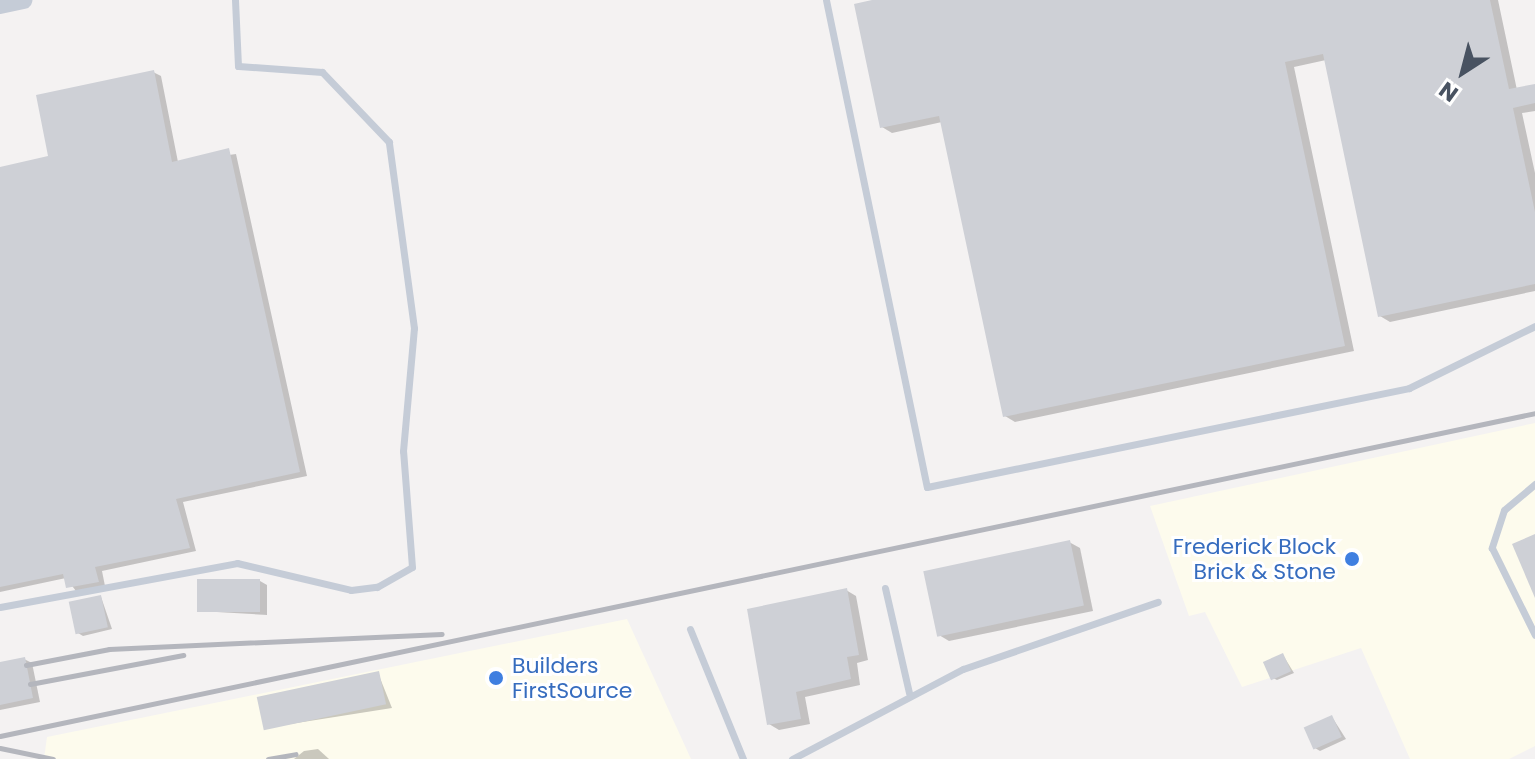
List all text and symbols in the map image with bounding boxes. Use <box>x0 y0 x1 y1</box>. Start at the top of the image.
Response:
north arrow <box>1423 32 1503 112</box>
text: N <box>1433 74 1464 109</box>
place label: Frederick Block Brick & Stone <box>1173 533 1336 584</box>
marker: Frederick Block Brick & Stone <box>1343 550 1361 568</box>
place label: Builders FirstSource <box>512 652 632 704</box>
marker: Builders FirstSource <box>487 669 505 687</box>

